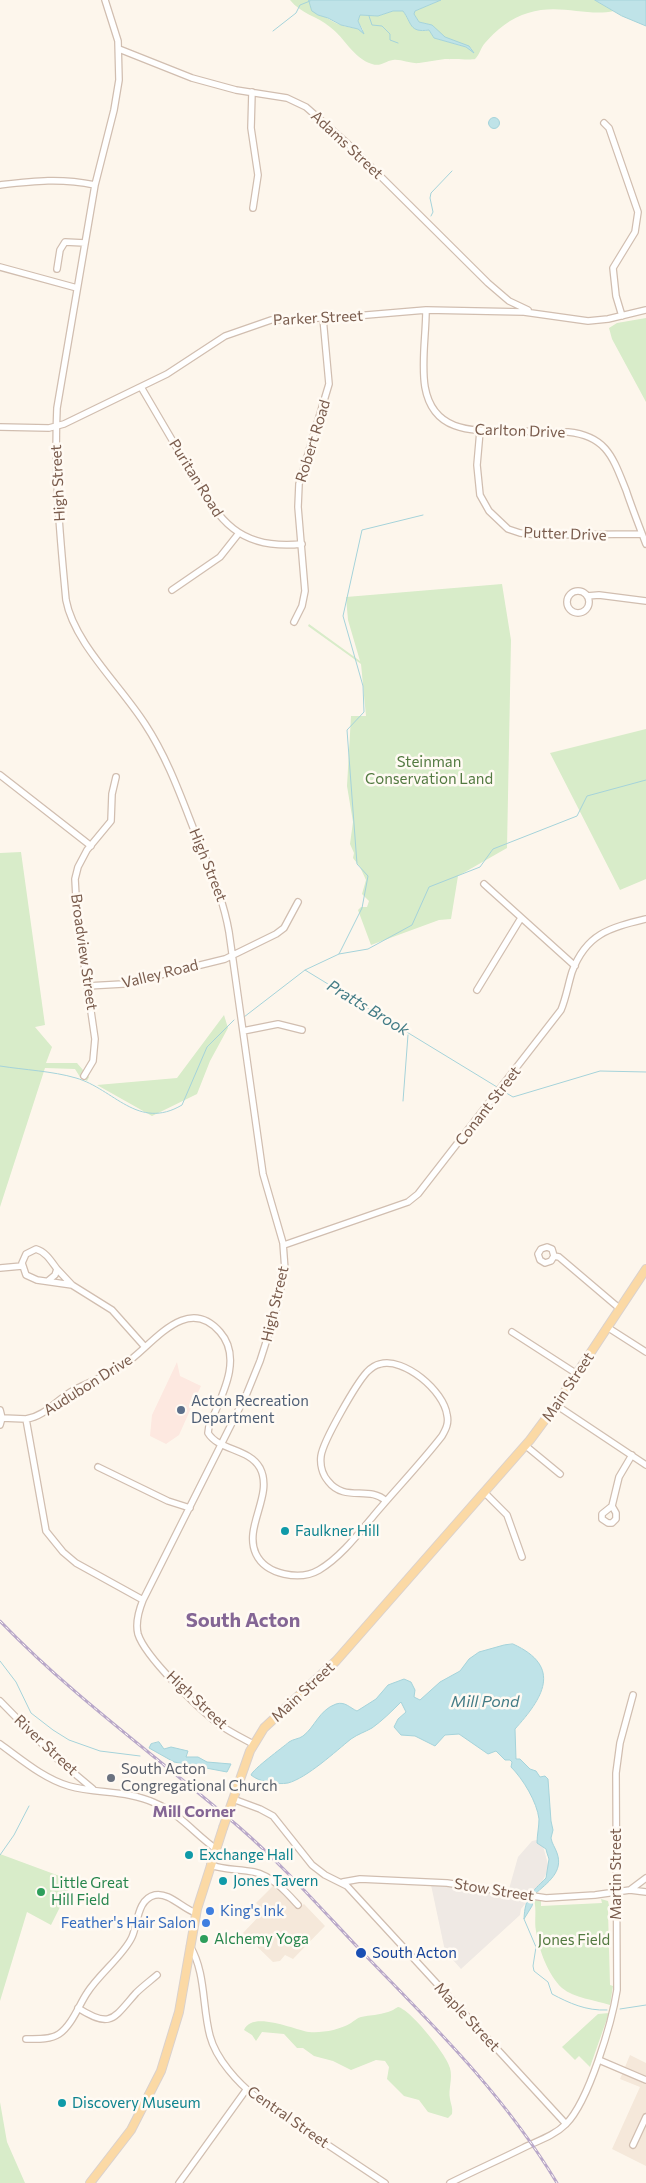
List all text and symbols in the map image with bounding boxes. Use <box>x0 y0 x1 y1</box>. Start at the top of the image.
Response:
street label: Adams Street <box>307 107 387 183</box>
street label: Parker Street <box>272 307 364 329</box>
street label: Robert Road <box>292 398 334 484</box>
street label: Carlton Drive <box>474 420 566 442</box>
street label: Puritan Road <box>165 436 227 520</box>
street label: High Street <box>47 444 69 522</box>
street label: Putter Drive <box>523 524 607 544</box>
park label: Steinman Conservation Land <box>365 753 493 788</box>
street label: High Street <box>185 826 231 904</box>
street label: Broadview Street <box>67 893 101 1011</box>
street label: Valley Road <box>120 956 200 992</box>
water label: Pratts Brook <box>323 976 413 1040</box>
street label: Conant Street <box>451 1063 525 1149</box>
street label: High Street <box>258 1264 292 1344</box>
street label: Main Street <box>538 1349 598 1425</box>
street label: Audubon Drive <box>40 1351 136 1419</box>
place label: Acton Recreation Department <box>191 1392 309 1427</box>
marker: Acton Recreation Department <box>175 1404 187 1416</box>
place label: Faulkner Hill <box>295 1522 380 1540</box>
marker: Faulkner Hill <box>279 1525 291 1537</box>
district label: South Acton <box>186 1608 300 1632</box>
street label: Main Street <box>268 1658 338 1726</box>
street label: High Street <box>163 1667 231 1733</box>
water label: Mill Pond <box>451 1692 519 1712</box>
street label: River Street <box>10 1711 82 1779</box>
place label: South Acton Congregational Church <box>121 1760 278 1795</box>
marker: South Acton Congregational Church <box>105 1772 117 1784</box>
district label: Mill Corner <box>152 1802 236 1822</box>
street label: Martin Street <box>607 1828 625 1920</box>
place label: Exchange Hall <box>199 1846 293 1864</box>
marker: Exchange Hall <box>183 1849 195 1861</box>
place label: Jones Tavern <box>233 1872 318 1890</box>
place label: Little Great Hill Field <box>51 1874 129 1909</box>
marker: Jones Tavern <box>217 1875 229 1887</box>
street label: Stow Street <box>453 1875 535 1905</box>
marker: Little Great Hill Field <box>35 1886 47 1898</box>
place label: King's Ink <box>220 1902 284 1920</box>
marker: King's Ink <box>204 1905 216 1917</box>
place label: Feather's Hair Salon <box>61 1914 196 1932</box>
marker: Feather's Hair Salon <box>200 1917 212 1929</box>
place label: Alchemy Yoga <box>214 1930 309 1948</box>
park label: Jones Field <box>538 1931 610 1949</box>
marker: Alchemy Yoga <box>198 1933 210 1945</box>
place label: South Acton <box>372 1944 457 1962</box>
marker: South Acton <box>354 1946 368 1960</box>
street label: Maple Street <box>430 1979 504 2055</box>
street label: Central Street <box>244 2082 332 2152</box>
place label: Discovery Museum <box>72 2094 201 2112</box>
marker: Discovery Museum <box>56 2097 68 2109</box>

